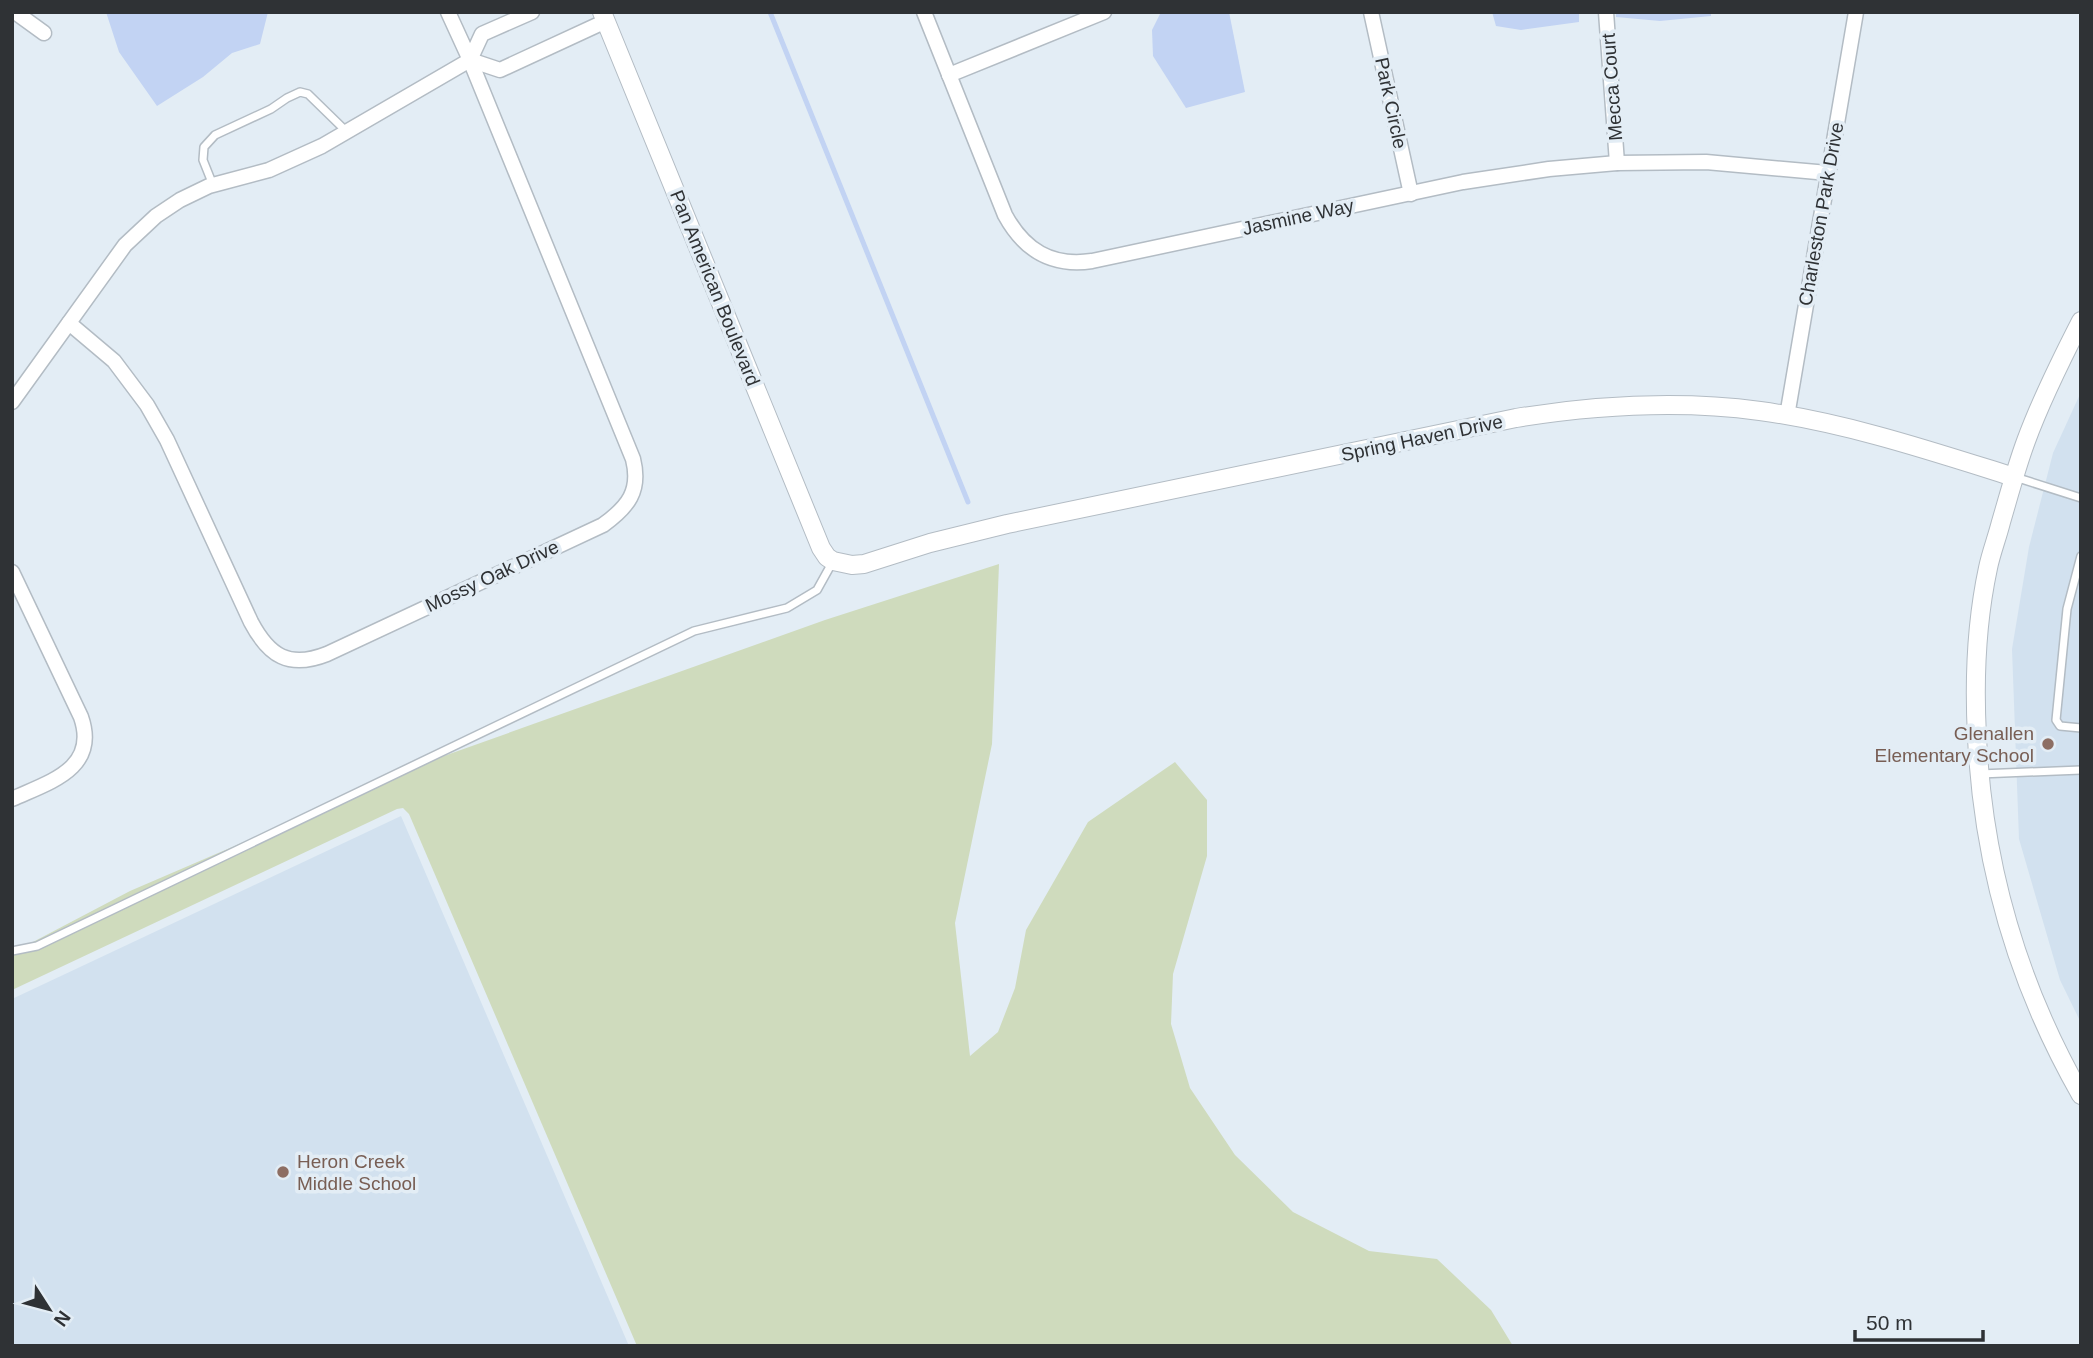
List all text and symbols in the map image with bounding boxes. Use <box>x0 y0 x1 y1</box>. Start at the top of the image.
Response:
street label: Mecca Court <box>1598 32 1626 141</box>
street label: Park Circle <box>1371 55 1411 151</box>
street label: Charleston Park Drive <box>1795 121 1847 307</box>
street label: Pan American Boulevard <box>666 187 764 389</box>
street label: Jasmine Way <box>1240 195 1356 239</box>
street label: Spring Haven Drive <box>1339 411 1505 465</box>
street label: Mossy Oak Drive <box>422 536 562 616</box>
place label: Glenallen Elementary School <box>1875 723 2034 766</box>
marker: Glenallen Elementary School <box>2040 736 2056 752</box>
place label: Heron Creek Middle School <box>297 1151 416 1194</box>
marker: Heron Creek Middle School <box>275 1164 291 1180</box>
north arrow <box>14 1274 84 1344</box>
scale bar <box>1855 1298 1983 1342</box>
text: N <box>50 1307 75 1330</box>
text: 50 m <box>1866 1311 1913 1334</box>

